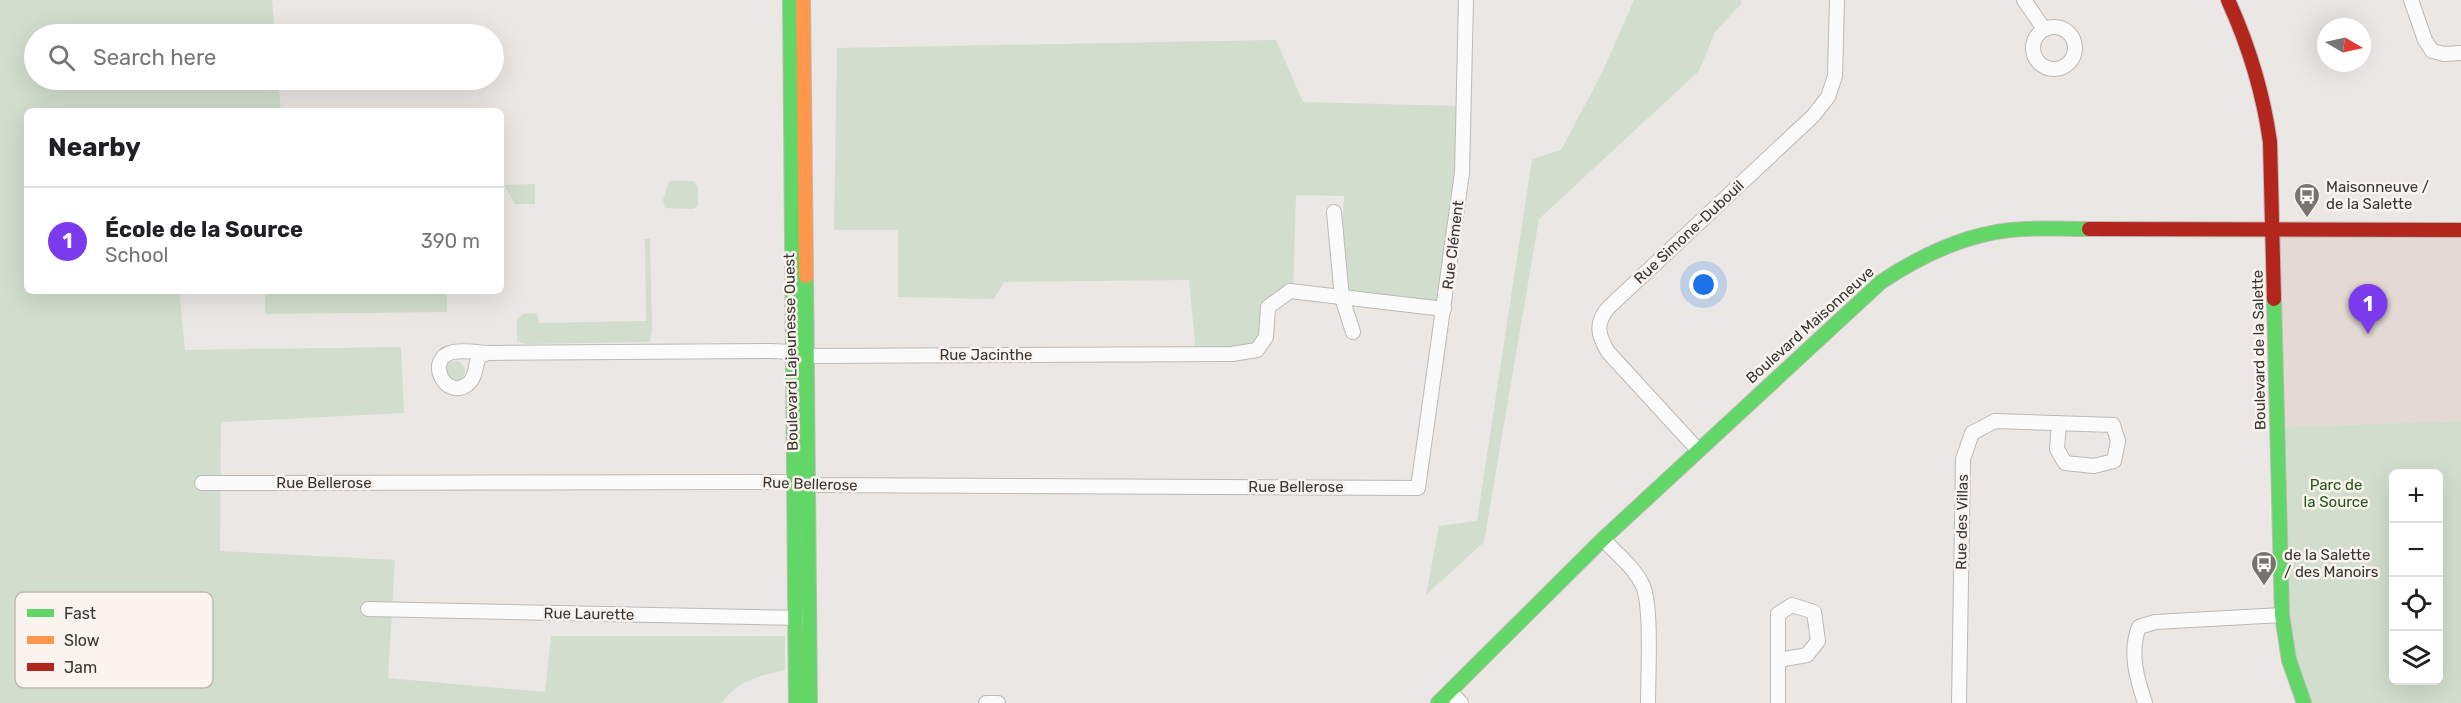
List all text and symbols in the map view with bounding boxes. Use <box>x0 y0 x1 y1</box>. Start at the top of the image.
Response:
north arrow <box>2317 18 2371 72</box>
search box <box>24 24 504 90</box>
icon: search <box>45 41 78 74</box>
text: Search here <box>93 44 216 71</box>
text: Nearby <box>48 132 141 163</box>
street label: Rue Simone-Dubouil <box>1630 176 1748 288</box>
place label: Maisonneuve / de la Salette <box>2326 178 2429 213</box>
bus stop icon: Maisonneuve / de la Salette <box>2292 181 2322 219</box>
street label: Rue Clément <box>1439 199 1467 291</box>
text: École de la Source <box>105 216 303 243</box>
text: 1 <box>63 229 72 253</box>
text: 390 m <box>421 229 480 253</box>
text: School <box>105 243 168 267</box>
street label: Boulevard Lajeunesse Ouest <box>780 253 802 451</box>
street label: Boulevard Maisonneuve <box>1742 263 1878 387</box>
your location <box>1689 270 1718 299</box>
street label: Boulevard de la Salette <box>2249 270 2269 430</box>
pin: 1 <box>2348 284 2388 334</box>
street label: Rue Jacinthe <box>940 346 1032 364</box>
map controls <box>2389 469 2443 685</box>
button: + <box>2389 469 2443 523</box>
street label: Rue Bellerose <box>762 473 858 495</box>
street label: Rue Bellerose <box>276 474 372 492</box>
street label: Rue des Villas <box>1952 474 1972 570</box>
park label: Parc de la Source <box>2304 476 2368 511</box>
street label: Rue Bellerose <box>1248 478 1344 496</box>
button: − <box>2389 523 2443 577</box>
place label: de la Salette / des Manoirs <box>2284 546 2379 581</box>
bus stop icon: de la Salette / des Manoirs <box>2249 549 2279 587</box>
button: locate <box>2389 577 2443 631</box>
legend <box>15 592 213 688</box>
text: Fast <box>64 604 96 623</box>
street label: Rue Laurette <box>543 604 635 624</box>
text: Slow <box>64 631 100 650</box>
button: layers <box>2389 631 2443 685</box>
text: Jam <box>64 658 97 677</box>

